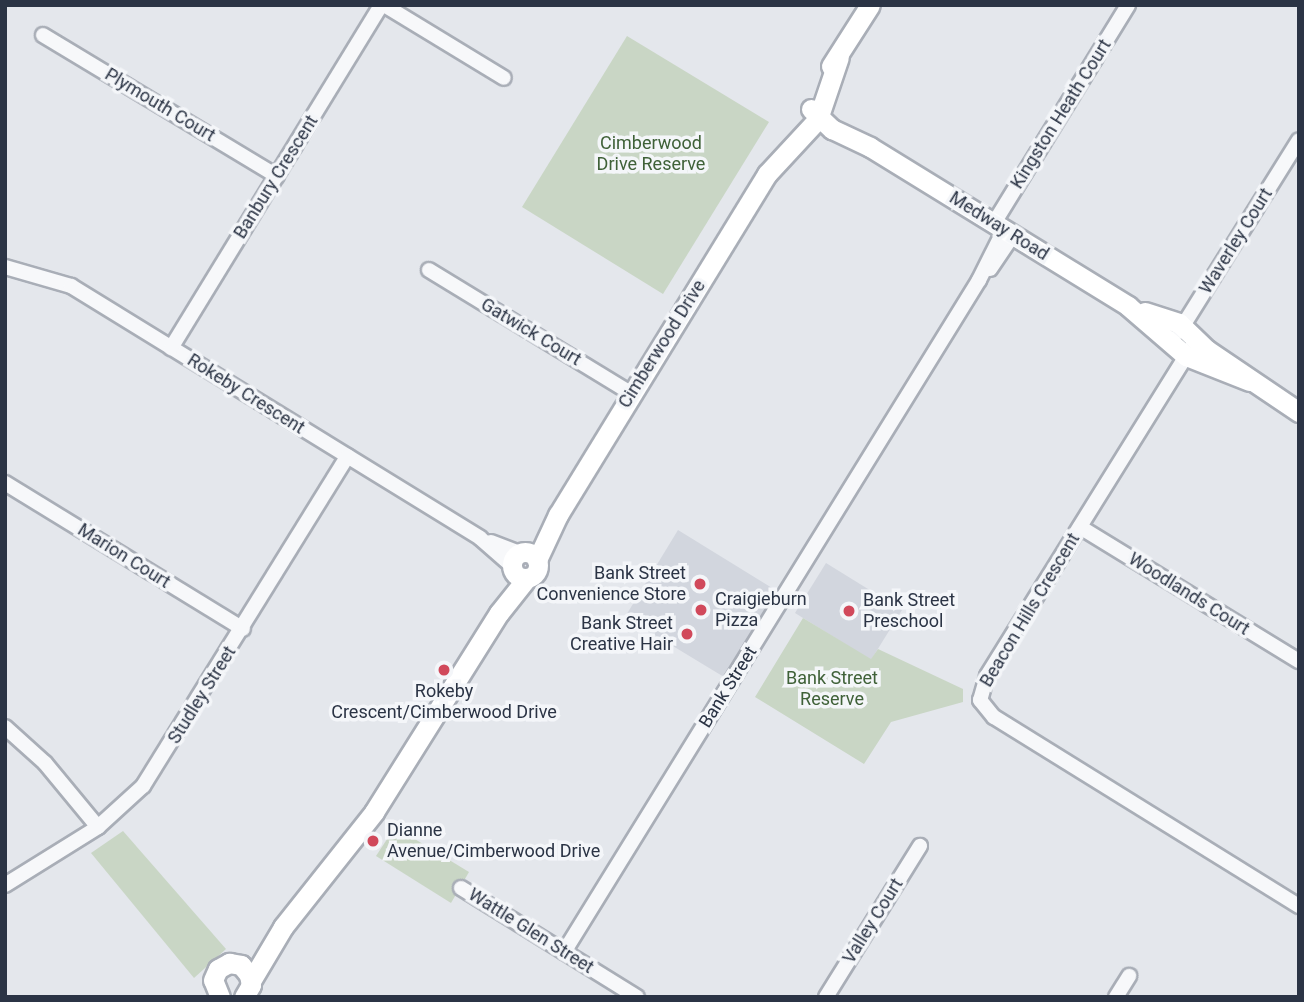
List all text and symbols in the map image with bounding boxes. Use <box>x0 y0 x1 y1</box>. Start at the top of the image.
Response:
street label: Kingston Heath Court <box>1006 35 1116 193</box>
street label: Plymouth Court <box>101 64 219 146</box>
street label: Banbury Crescent <box>229 111 323 243</box>
park label: Cimberwood Drive Reserve <box>597 133 705 176</box>
street label: Waverley Court <box>1195 184 1277 298</box>
street label: Medway Road <box>945 187 1053 265</box>
street label: Cimberwood Drive <box>614 276 710 412</box>
street label: Gatwick Court <box>477 294 585 370</box>
street label: Rokeby Crescent <box>183 349 309 439</box>
street label: Marion Court <box>74 519 174 593</box>
street label: Beacon Hills Crescent <box>976 529 1084 691</box>
street label: Woodlands Court <box>1124 548 1254 640</box>
place label: Bank Street Convenience Store <box>537 563 686 606</box>
marker: Bank Street Convenience Store <box>692 576 708 592</box>
place label: Craigieburn Pizza <box>715 589 807 632</box>
place label: Bank Street Preschool <box>863 590 955 632</box>
marker: Craigieburn Pizza <box>693 602 709 618</box>
marker: Bank Street Preschool <box>841 603 857 619</box>
place label: Bank Street Creative Hair <box>570 613 673 656</box>
marker: Bank Street Creative Hair <box>679 626 695 642</box>
street label: Studley Street <box>163 642 241 748</box>
street label: Bank Street <box>694 642 762 732</box>
marker: Rokeby Crescent/Cimberwood Drive <box>436 662 452 678</box>
park label: Bank Street Reserve <box>786 668 878 710</box>
place label: Rokeby Crescent/Cimberwood Drive <box>331 681 557 724</box>
place label: Dianne Avenue/Cimberwood Drive <box>387 820 600 862</box>
marker: Dianne Avenue/Cimberwood Drive <box>365 833 381 849</box>
street label: Valley Court <box>838 874 908 968</box>
street label: Wattle Glen Street <box>464 884 598 978</box>

